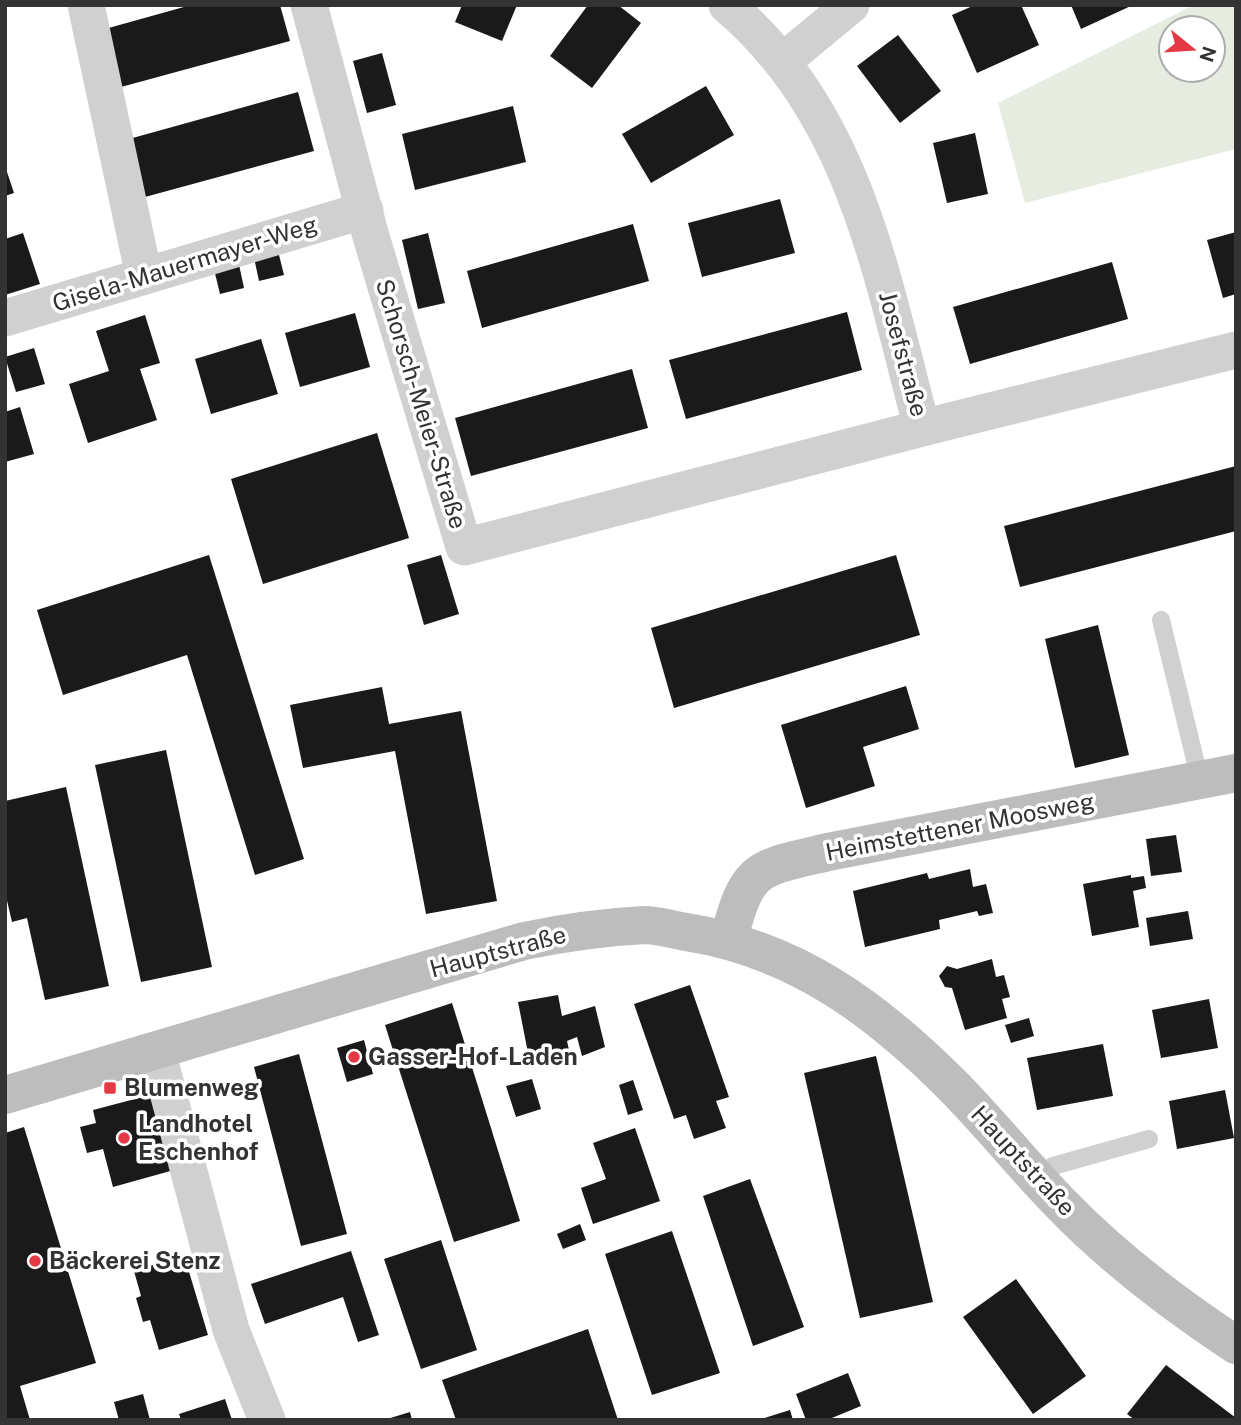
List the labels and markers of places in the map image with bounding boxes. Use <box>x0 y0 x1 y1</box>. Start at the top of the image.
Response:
place label: Gasser-Hof-Laden <box>368 1042 578 1070</box>
marker: Gasser-Hof-Laden <box>346 1049 362 1065</box>
place label: Blumenweg <box>124 1073 259 1101</box>
marker: Blumenweg <box>102 1080 118 1096</box>
place label: Landhotel Eschenhof <box>138 1109 259 1165</box>
marker: Landhotel Eschenhof <box>116 1130 132 1146</box>
place label: Bäckerei Stenz <box>49 1246 221 1274</box>
marker: Bäckerei Stenz <box>27 1253 43 1269</box>

